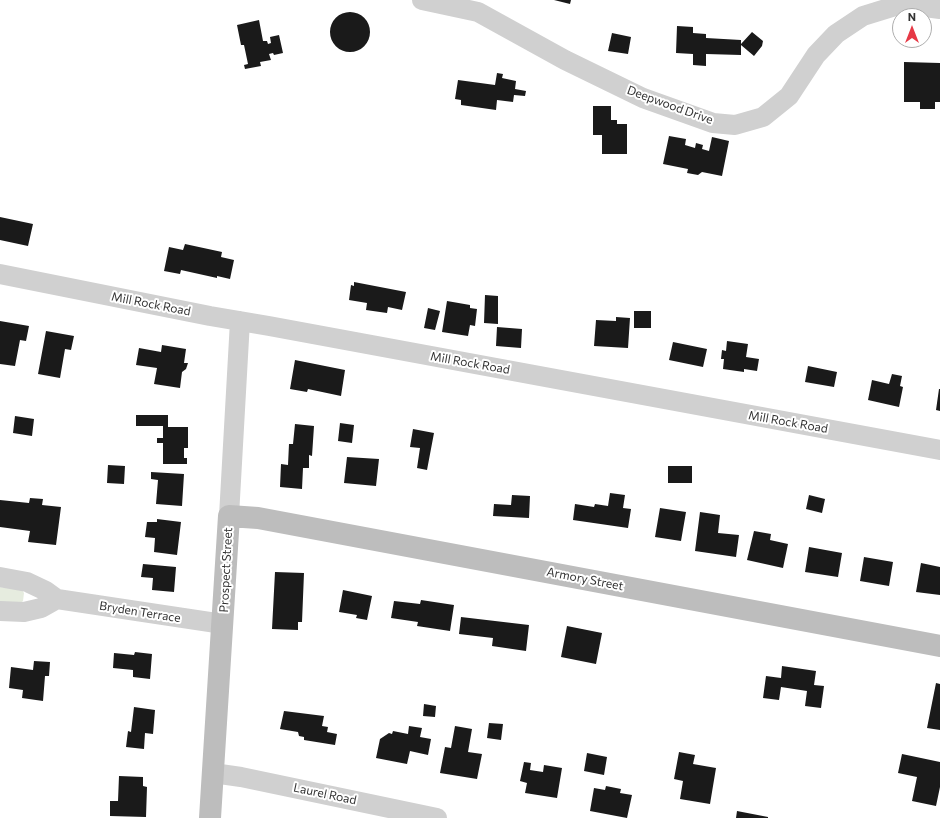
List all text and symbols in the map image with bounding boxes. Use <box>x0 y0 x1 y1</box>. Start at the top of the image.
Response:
north arrow <box>892 8 932 48</box>
text: N <box>908 10 916 23</box>
street label: Deepwood Drive <box>625 83 715 127</box>
street label: Mill Rock Road <box>110 289 192 319</box>
street label: Mill Rock Road <box>429 349 511 377</box>
street label: Mill Rock Road <box>747 408 829 436</box>
street label: Prospect Street <box>217 527 235 613</box>
street label: Armory Street <box>545 564 625 594</box>
street label: Bryden Terrace <box>98 598 182 626</box>
street label: Laurel Road <box>292 780 358 808</box>

